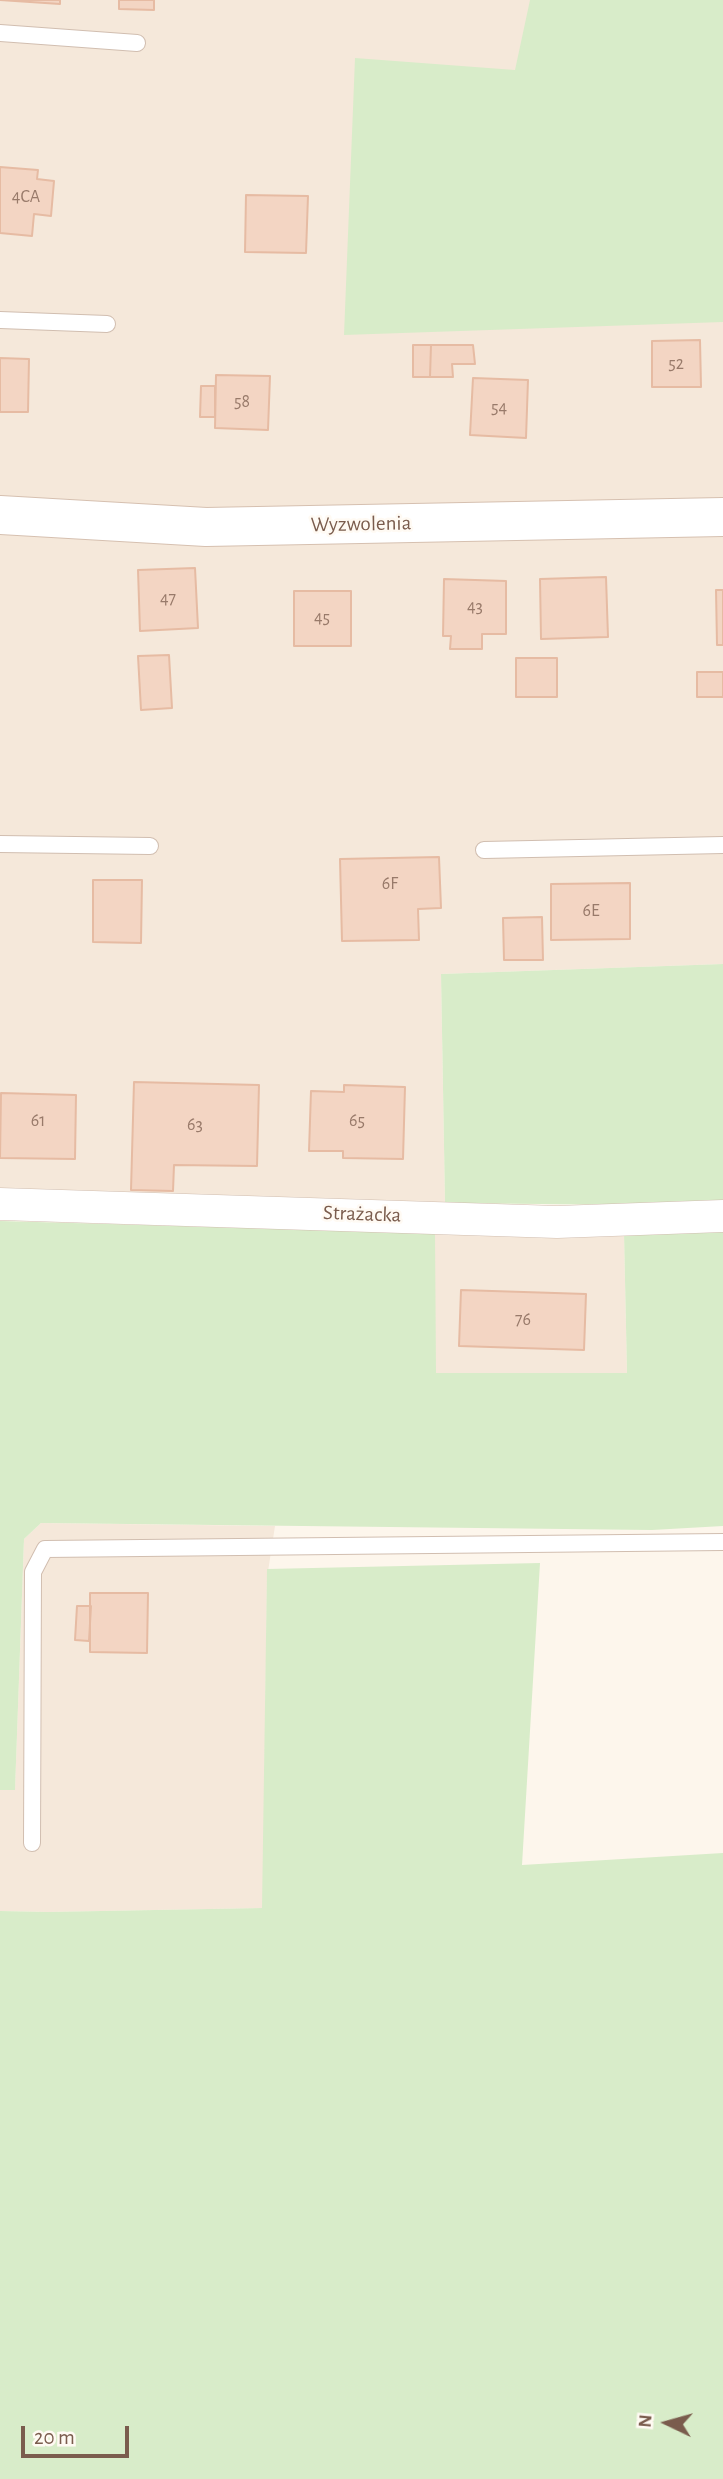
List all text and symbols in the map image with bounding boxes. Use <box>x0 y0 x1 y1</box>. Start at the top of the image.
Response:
house number: 4CA <box>12 186 40 208</box>
house number: 52 <box>668 353 684 375</box>
house number: 58 <box>234 391 250 413</box>
house number: 54 <box>491 397 507 419</box>
street label: Wyzwolenia <box>311 511 411 537</box>
house number: 47 <box>160 588 176 610</box>
house number: 43 <box>467 596 483 618</box>
house number: 45 <box>314 607 330 629</box>
house number: 6F <box>382 873 398 895</box>
house number: 6E <box>582 900 600 922</box>
house number: 61 <box>31 1110 45 1132</box>
house number: 65 <box>349 1110 365 1132</box>
house number: 63 <box>187 1114 203 1136</box>
street label: Strażacka <box>323 1200 401 1228</box>
house number: 76 <box>515 1309 531 1331</box>
north arrow <box>632 2388 702 2458</box>
scale bar <box>24 2412 133 2456</box>
text: N <box>636 2414 656 2429</box>
text: 20 m <box>34 2427 75 2448</box>

